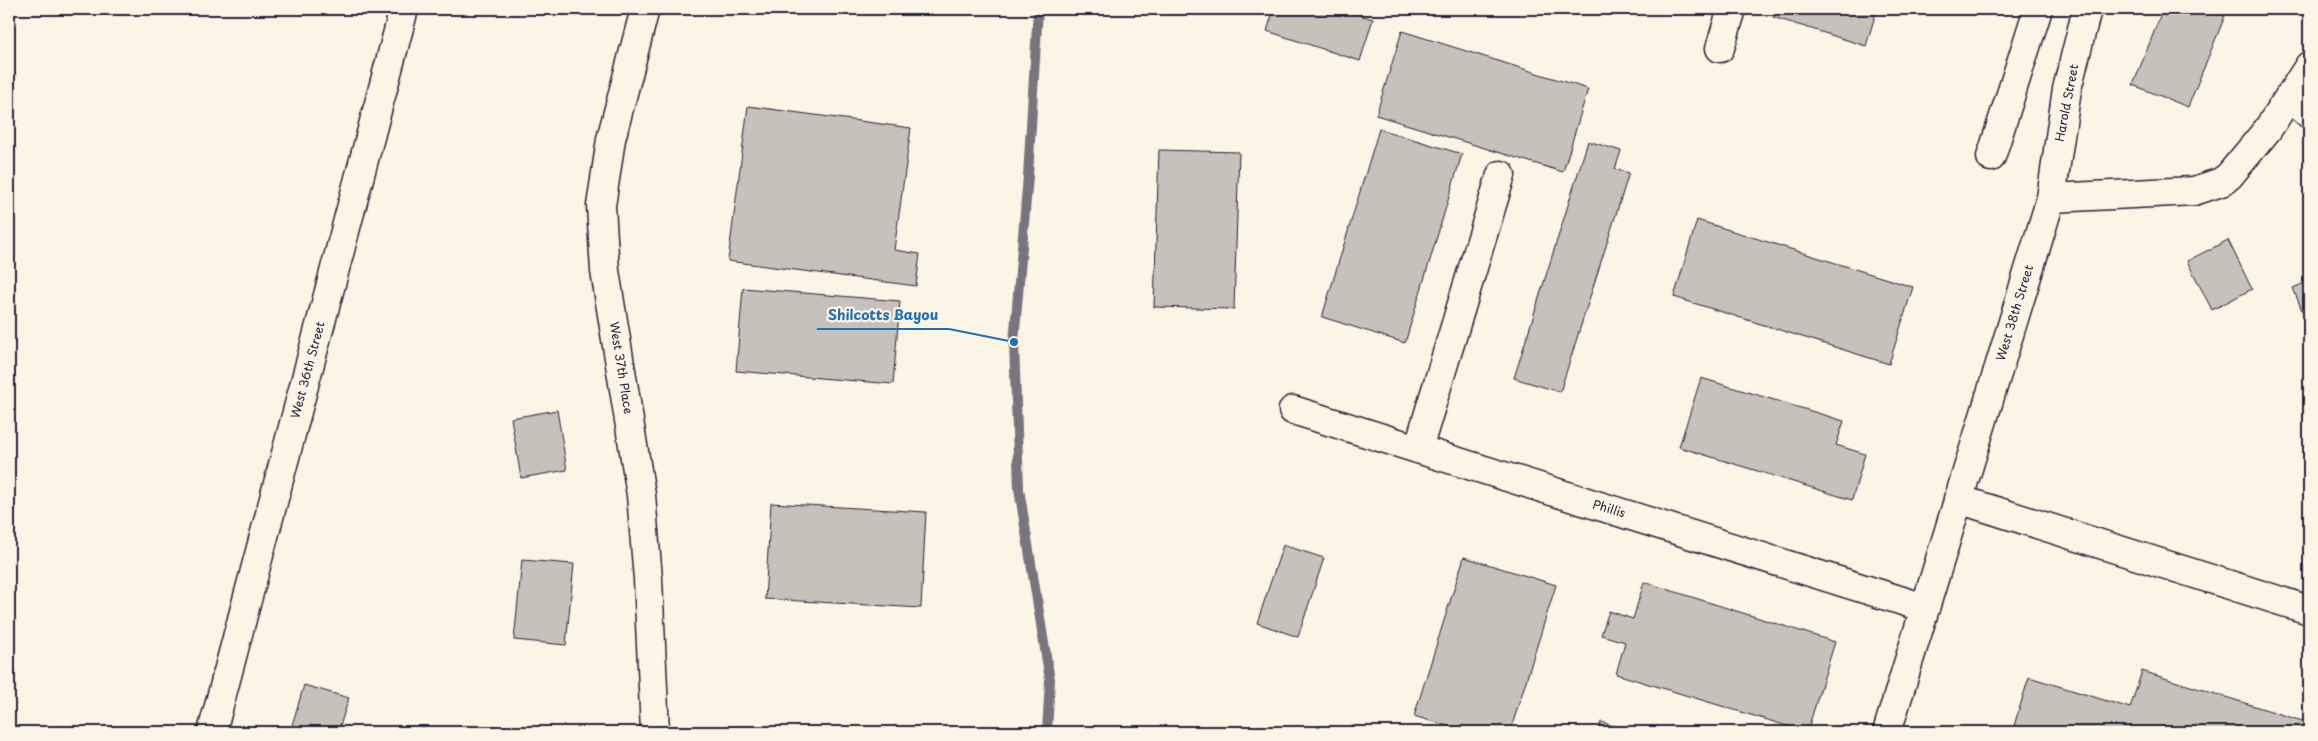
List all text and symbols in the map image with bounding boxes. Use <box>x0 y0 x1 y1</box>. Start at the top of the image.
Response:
street label: Harold Street <box>2050 63 2082 143</box>
street label: West 38th Street <box>1991 262 2037 363</box>
callout: Shilcotts Bayou <box>817 300 949 329</box>
text: Shilcotts Bayou <box>828 304 938 325</box>
street label: West 36th Street <box>285 319 329 420</box>
street label: West 37th Place <box>606 320 638 416</box>
street label: Phillis <box>1591 495 1628 522</box>

